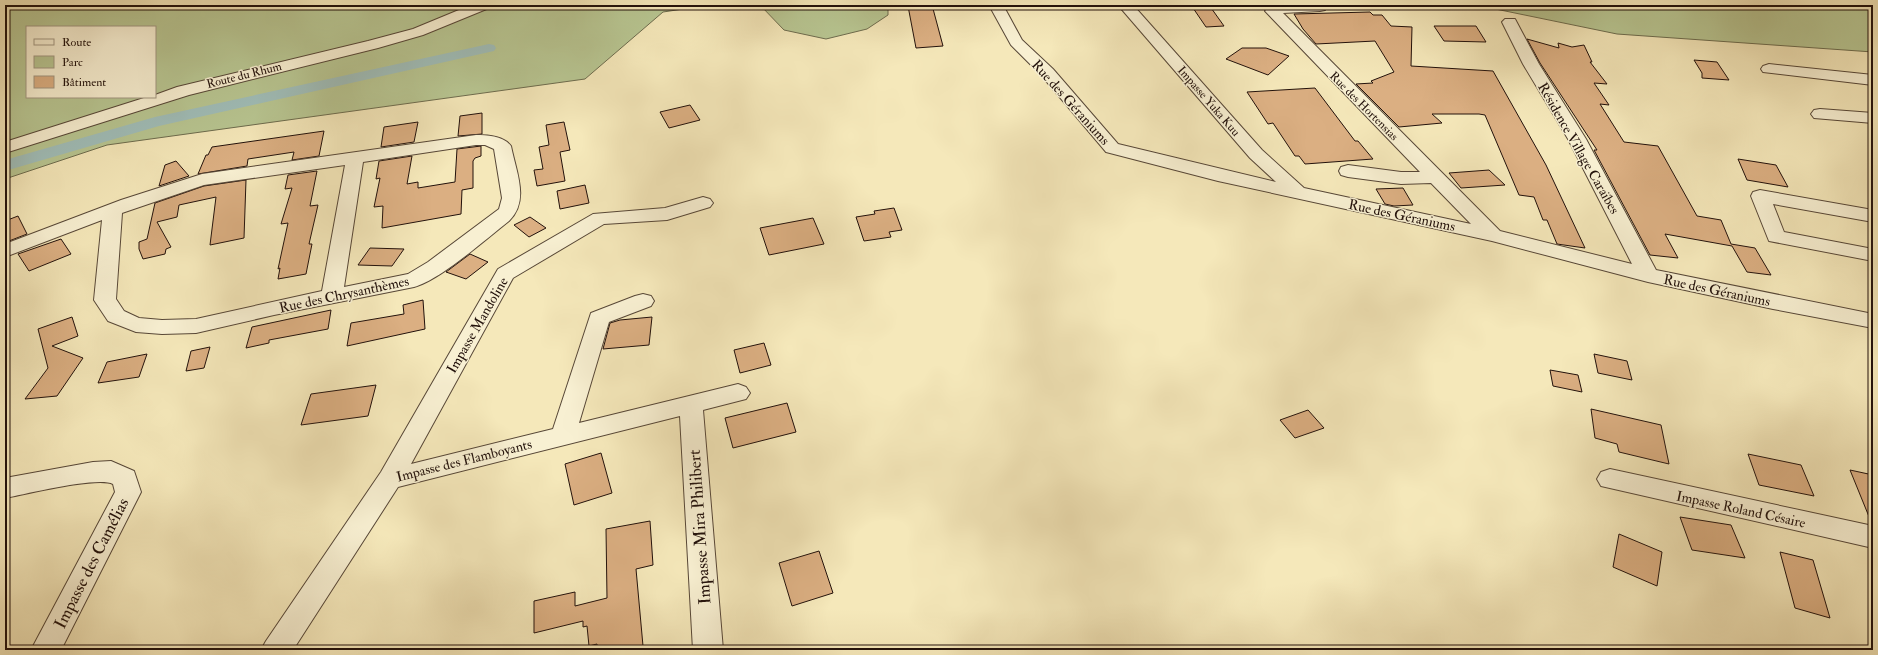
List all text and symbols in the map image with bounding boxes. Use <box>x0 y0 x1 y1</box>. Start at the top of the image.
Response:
legend <box>26 26 156 98</box>
text: Route <box>62 35 91 50</box>
text: Parc <box>62 55 83 70</box>
street label: Rue des Géraniums <box>1028 56 1113 149</box>
street label: Route du Rhum <box>205 59 284 92</box>
street label: Impasse Yuka Kuu <box>1174 63 1243 139</box>
street label: Rue des Hortensias <box>1326 69 1401 144</box>
text: Bâtiment <box>62 75 106 90</box>
street label: Résidence Village Caraïbes <box>1534 80 1623 217</box>
street label: Rue des Géraniums <box>1347 196 1457 235</box>
street label: Rue des Géraniums <box>1662 271 1772 310</box>
street label: Rue des Chrysanthèmes <box>278 272 411 318</box>
street label: Impasse Mandoline <box>443 274 513 377</box>
street label: Impasse des Flamboyants <box>395 435 534 487</box>
street label: Impasse Mira Philibert <box>684 448 716 605</box>
street label: Impasse Roland Césaire <box>1674 487 1807 533</box>
street label: Impasse des Camélias <box>49 494 134 633</box>

